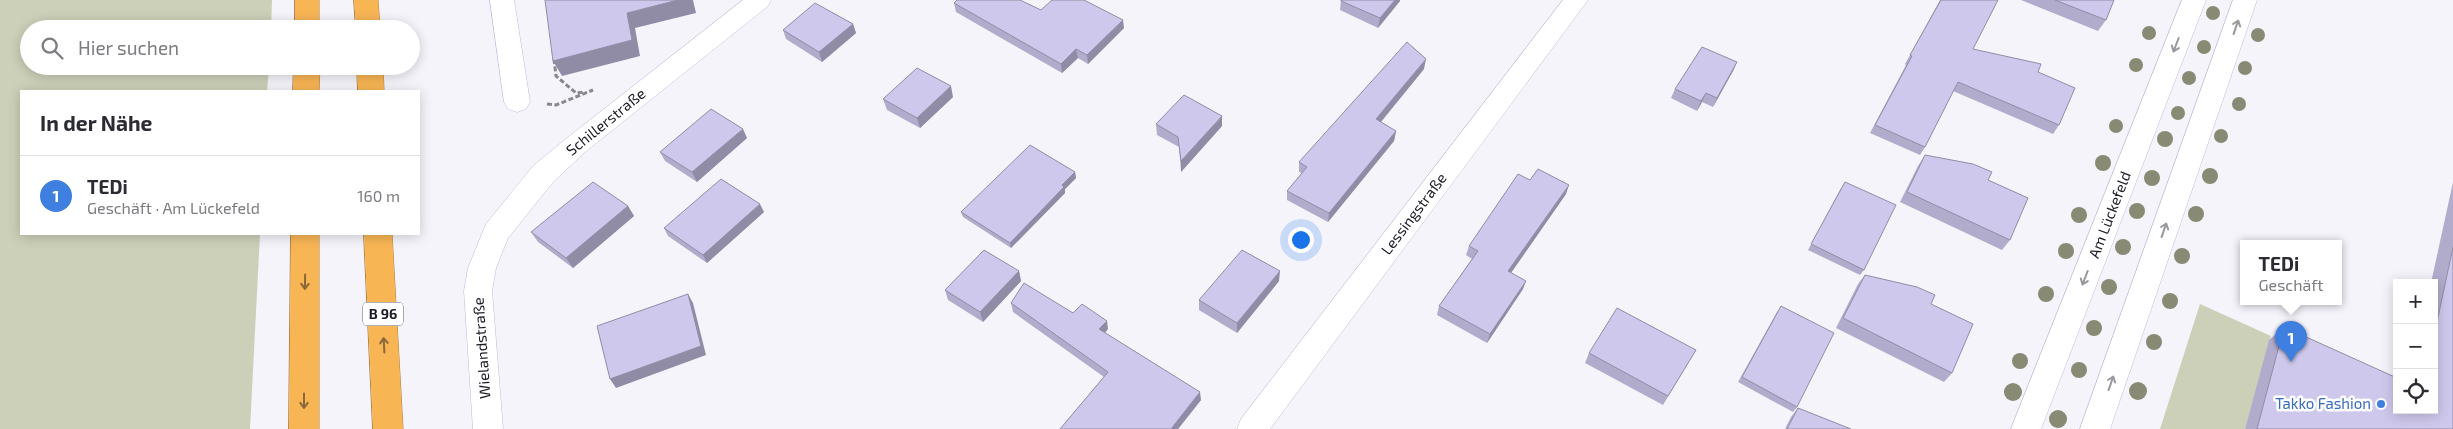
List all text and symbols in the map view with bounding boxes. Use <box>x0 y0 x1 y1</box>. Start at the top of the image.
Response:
one-way arrow <box>2231 19 2241 35</box>
search box <box>20 20 420 75</box>
icon: search <box>38 34 66 62</box>
text: Hier suchen <box>78 36 179 59</box>
one-way arrow <box>2171 37 2180 53</box>
street label: Schillerstraße <box>562 84 649 159</box>
text: In der Nähe <box>40 110 152 135</box>
street label: Lessingstraße <box>1377 169 1450 258</box>
street label: Am Lückefeld <box>2084 169 2134 261</box>
text: TEDi <box>87 175 128 198</box>
text: 1 <box>53 186 59 205</box>
text: 160 m <box>357 186 400 205</box>
text: Geschäft · Am Lückefeld <box>87 198 260 217</box>
one-way arrow <box>2160 222 2170 238</box>
your location <box>1288 227 1314 253</box>
popup <box>2240 240 2342 305</box>
text: TEDi <box>2259 252 2299 275</box>
one-way arrow <box>2080 270 2089 285</box>
one-way arrow <box>300 274 310 290</box>
text: Geschäft <box>2259 275 2323 294</box>
map controls <box>2393 279 2438 414</box>
button: + <box>2393 279 2438 324</box>
street label: Wielandstraße <box>468 297 494 399</box>
road number: B 96 <box>363 302 403 326</box>
pin: 1 <box>2275 321 2307 362</box>
button: − <box>2393 324 2438 369</box>
one-way arrow <box>380 337 389 353</box>
button: locate <box>2393 369 2438 414</box>
one-way arrow <box>2107 376 2116 391</box>
one-way arrow <box>299 392 309 409</box>
place label: Takko Fashion <box>2275 394 2371 412</box>
marker: Takko Fashion <box>2375 398 2387 410</box>

